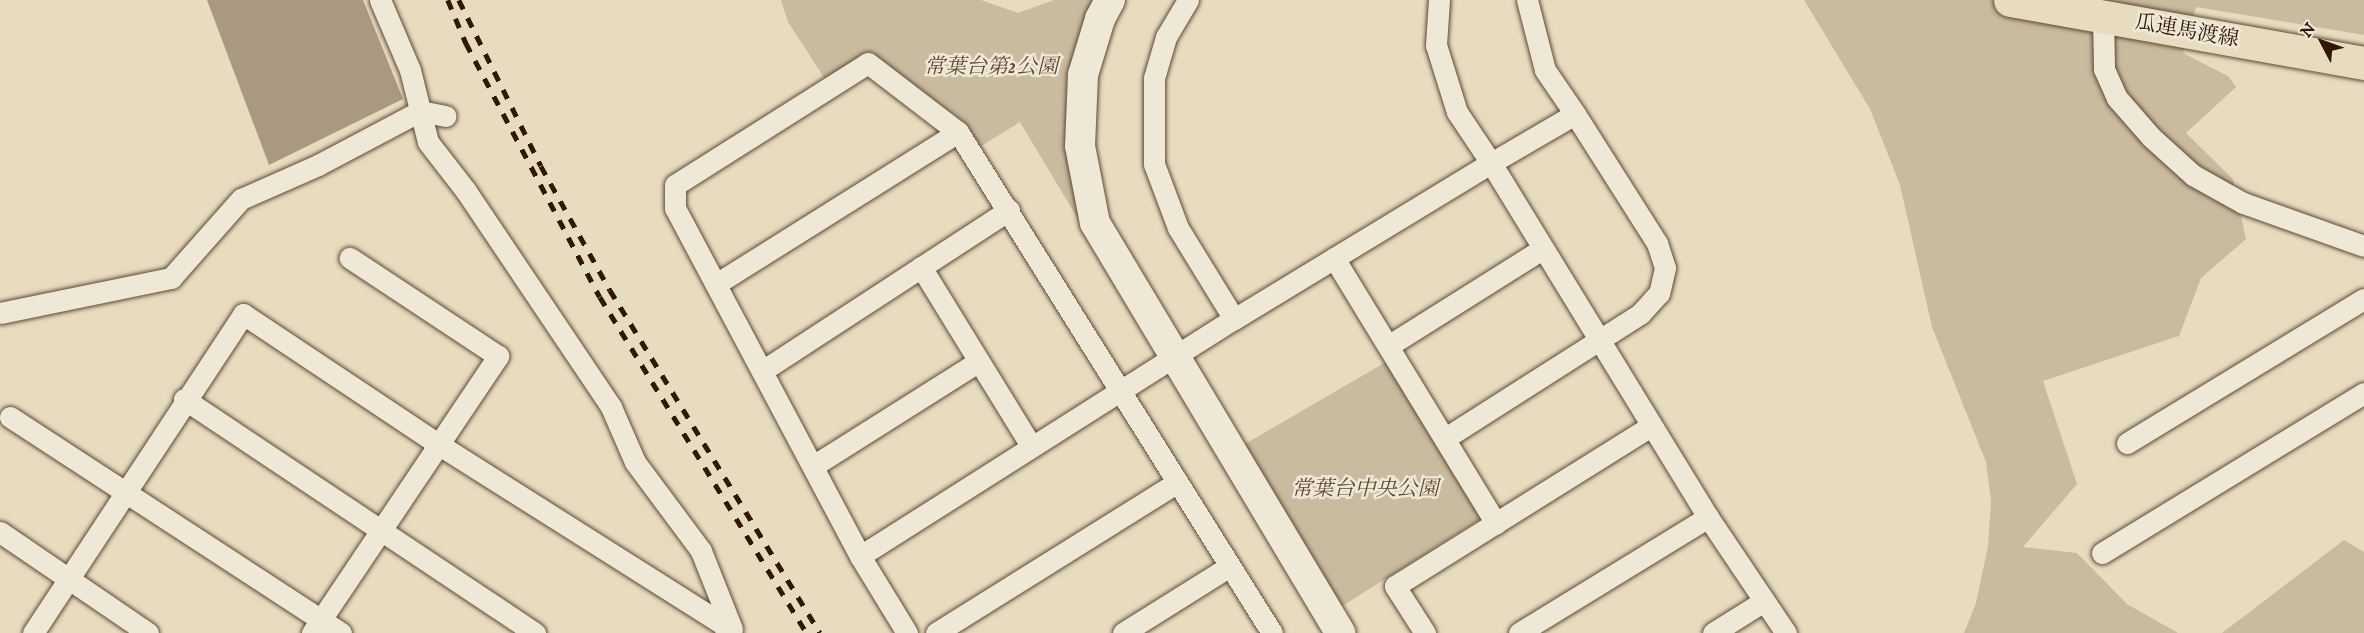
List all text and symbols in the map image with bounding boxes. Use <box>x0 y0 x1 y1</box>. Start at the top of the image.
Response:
street label: 瓜連馬渡線 <box>2133 9 2241 53</box>
north arrow <box>2292 12 2352 72</box>
text: N <box>2297 19 2320 42</box>
park label: 常葉台第2公園 <box>924 54 1058 80</box>
park label: 常葉台中央公園 <box>1292 476 1438 502</box>

